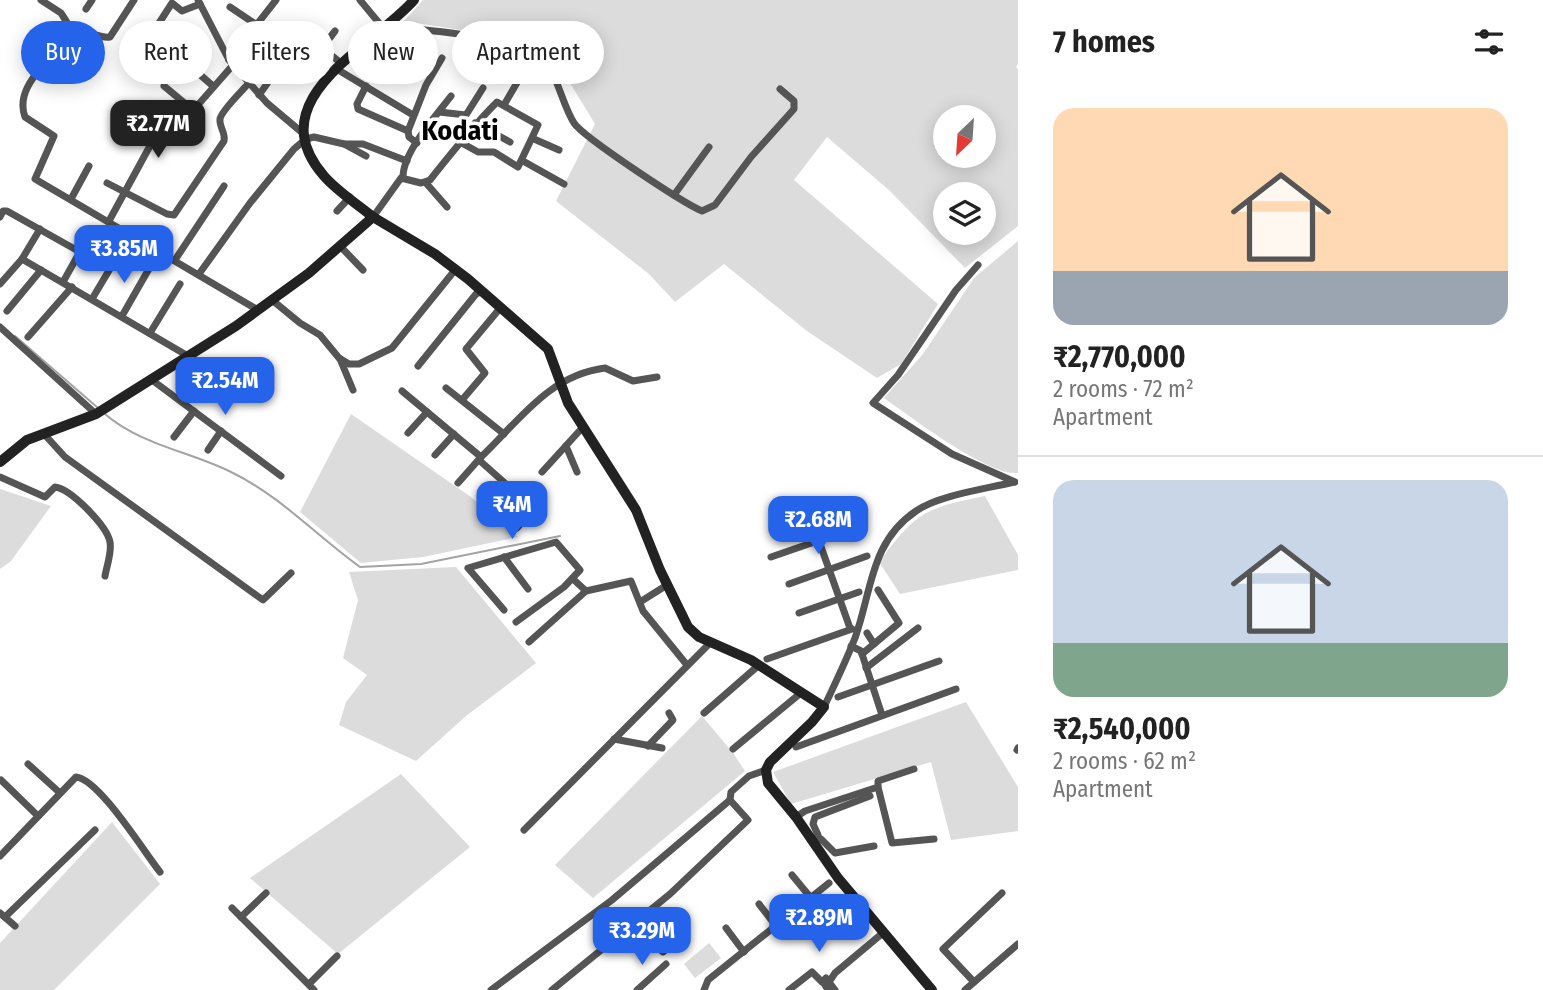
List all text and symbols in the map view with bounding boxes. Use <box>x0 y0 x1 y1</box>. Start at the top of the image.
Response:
chip: Buy <box>21 21 105 84</box>
chip: Rent <box>119 21 212 84</box>
chip: Filters <box>226 21 334 84</box>
chip: New <box>348 21 438 84</box>
chip: Apartment <box>452 21 604 84</box>
icon: filters <box>1470 23 1508 61</box>
text: 7 homes <box>1053 24 1155 60</box>
pin: ₹2.77M <box>101 100 215 160</box>
north arrow <box>933 105 996 168</box>
map controls <box>933 105 996 245</box>
text: ₹2.77M <box>126 109 190 137</box>
district label: Kodati <box>421 114 499 147</box>
icon: home <box>1218 154 1344 280</box>
button: layers <box>933 182 996 245</box>
pin: ₹3.85M <box>67 226 181 285</box>
text: ₹3.85M <box>90 234 158 262</box>
text: ₹2,770,000 <box>1053 339 1186 375</box>
pin: ₹2.54M <box>168 358 282 417</box>
text: ₹2.54M <box>191 366 259 394</box>
text: 2 rooms · 72 m² <box>1053 375 1194 403</box>
text: Apartment <box>1053 403 1153 431</box>
pin: ₹4M <box>478 482 546 541</box>
text: ₹4M <box>492 490 532 518</box>
pin: ₹2.68M <box>761 496 875 556</box>
text: ₹2.68M <box>784 505 852 533</box>
icon: home <box>1218 526 1344 652</box>
text: ₹2,540,000 <box>1053 711 1191 747</box>
text: 2 rooms · 62 m² <box>1053 747 1196 775</box>
text: Apartment <box>1053 775 1153 803</box>
pin: ₹2.89M <box>762 894 876 954</box>
text: ₹2.89M <box>785 903 853 931</box>
pin: ₹3.29M <box>585 908 699 967</box>
text: ₹3.29M <box>609 916 675 944</box>

